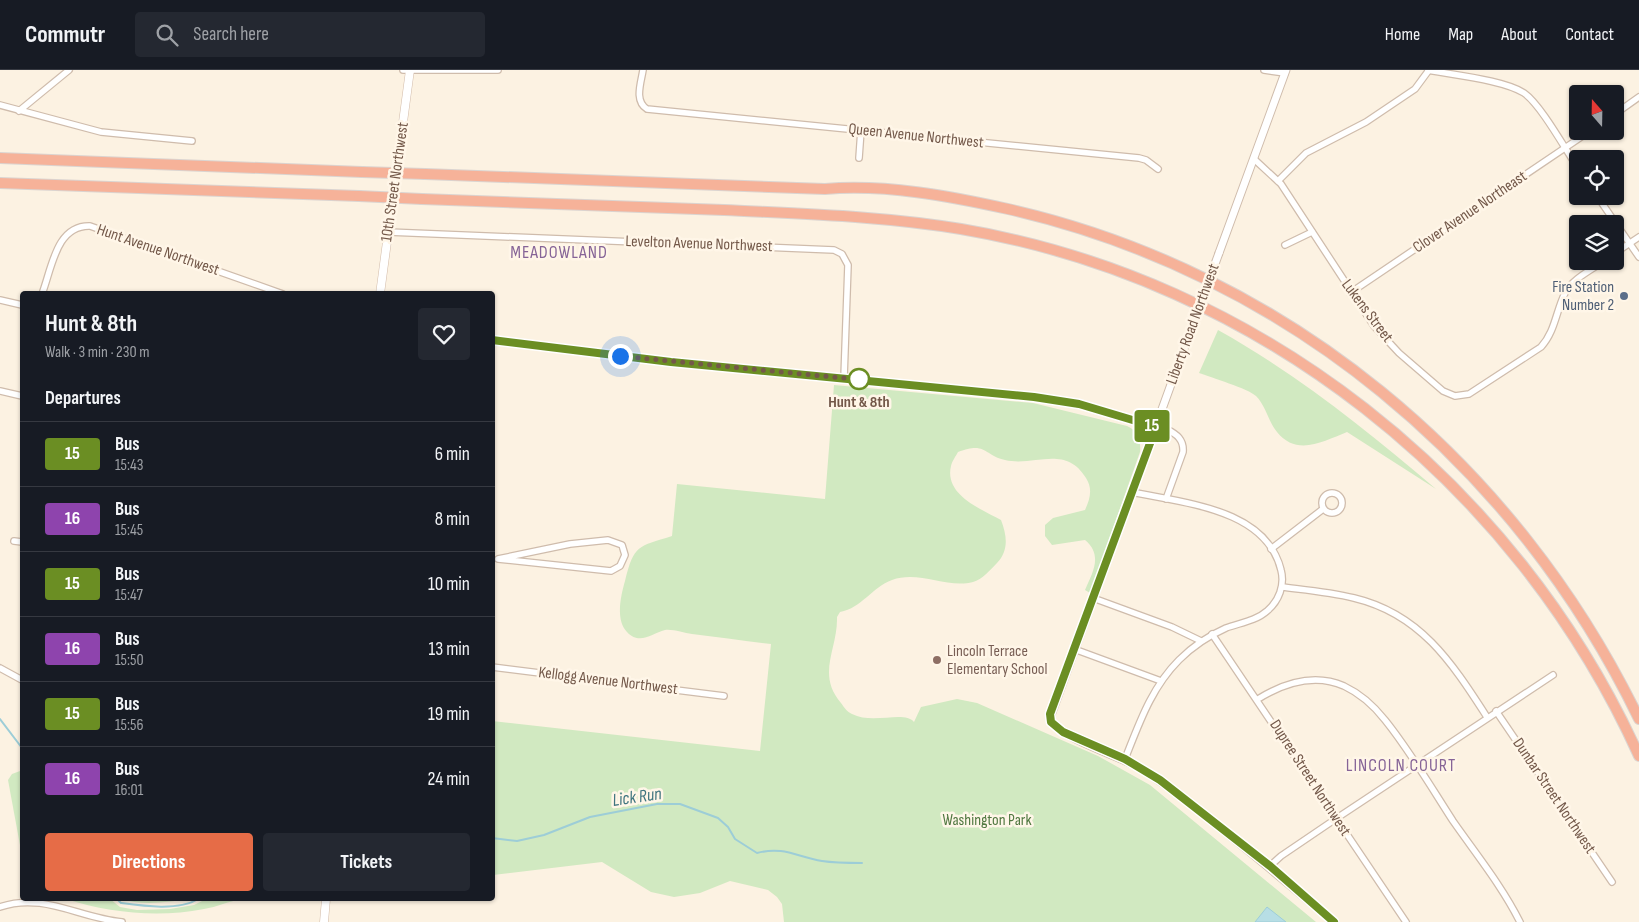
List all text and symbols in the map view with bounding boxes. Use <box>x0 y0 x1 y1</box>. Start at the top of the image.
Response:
search box <box>135 12 485 57</box>
text: Commutr <box>25 20 105 49</box>
icon: search <box>153 21 181 49</box>
text: Search here <box>193 23 269 46</box>
text: Home <box>1385 24 1420 45</box>
text: Map <box>1448 24 1473 45</box>
text: About <box>1501 24 1537 45</box>
text: Contact <box>1565 24 1614 45</box>
north arrow <box>1569 85 1624 140</box>
map controls <box>1569 85 1624 270</box>
street label: Queen Avenue Northwest <box>847 119 985 153</box>
street label: 10th Street Northwest <box>377 121 413 243</box>
button: locate <box>1569 150 1624 205</box>
street label: Clover Avenue Northeast <box>1410 167 1531 257</box>
button: layers <box>1569 215 1624 270</box>
street label: Hunt Avenue Northwest <box>94 220 222 280</box>
street label: Levelton Avenue Northwest <box>625 232 773 256</box>
district label: MEADOWLAND <box>510 242 608 263</box>
street label: Liberty Road Northwest <box>1162 261 1224 387</box>
street label: Lukens Street <box>1337 276 1397 346</box>
place label: Fire Station Number 2 <box>1552 278 1614 315</box>
marker: Fire Station Number 2 <box>1618 290 1630 302</box>
button: heart <box>418 308 470 360</box>
text: Hunt & 8th <box>45 309 137 338</box>
text: Walk · 3 min · 230 m <box>45 343 149 362</box>
your location <box>608 344 633 369</box>
marker: Hunt & 8th <box>848 368 870 390</box>
text: Departures <box>45 387 121 410</box>
place label: Hunt & 8th <box>828 393 890 412</box>
line badge: 15 <box>1130 410 1174 442</box>
text: 15 <box>1145 415 1160 436</box>
text: Bus <box>115 433 140 456</box>
text: 15 <box>65 443 80 464</box>
text: 6 min <box>435 443 470 466</box>
text: 15:43 <box>115 456 144 475</box>
text: Bus <box>115 498 140 521</box>
text: 16 <box>65 508 80 529</box>
text: 8 min <box>435 508 470 531</box>
text: 15:45 <box>115 521 143 540</box>
text: Bus <box>115 563 140 586</box>
text: 15 <box>65 573 80 594</box>
text: 10 min <box>428 573 470 596</box>
text: 15:47 <box>115 586 143 605</box>
text: Bus <box>115 628 140 651</box>
text: 16 <box>65 638 80 659</box>
text: 13 min <box>429 638 470 661</box>
place label: Lincoln Terrace Elementary School <box>947 642 1047 679</box>
text: 15:50 <box>115 651 144 670</box>
marker: Lincoln Terrace Elementary School <box>931 654 943 666</box>
street label: Kellogg Avenue Northwest <box>537 663 679 699</box>
text: Bus <box>115 693 140 716</box>
text: 15 <box>65 703 80 724</box>
text: 19 min <box>428 703 470 726</box>
text: 15:56 <box>115 716 143 735</box>
street label: Dupree Street Northwest <box>1265 716 1355 840</box>
street label: Dunbar Street Northwest <box>1508 735 1600 857</box>
district label: LINCOLN COURT <box>1346 755 1456 776</box>
text: Bus <box>115 758 140 781</box>
text: 16 <box>65 768 80 789</box>
text: 24 min <box>427 768 470 791</box>
text: 16:01 <box>115 781 143 800</box>
water label: Lick Run <box>611 783 663 811</box>
park label: Washington Park <box>942 811 1032 830</box>
button: Directions <box>45 833 253 891</box>
button: Tickets <box>263 833 470 891</box>

